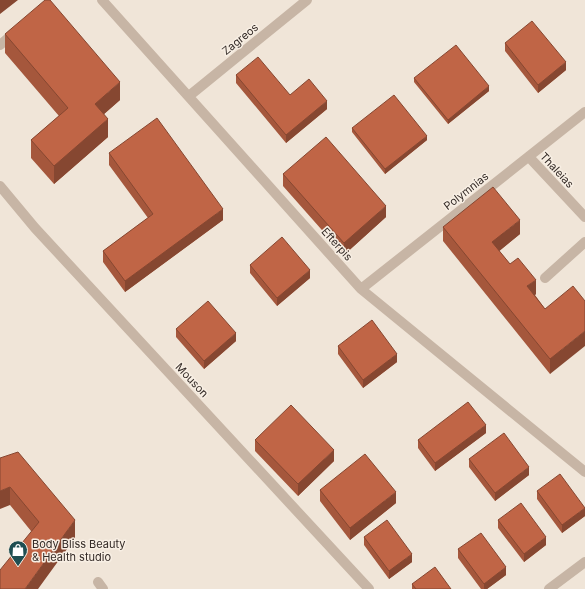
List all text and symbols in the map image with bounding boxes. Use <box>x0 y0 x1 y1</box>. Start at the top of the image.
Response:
street label: Zagreos <box>219 20 261 58</box>
street label: Thaleias <box>537 149 577 191</box>
street label: Polymnias <box>441 169 491 213</box>
street label: Efterpis <box>319 225 356 264</box>
street label: Mouson <box>173 360 211 400</box>
place label: Body Bliss Beauty & Health studio <box>32 537 125 564</box>
shop icon: Body Bliss Beauty & Health studio <box>7 539 29 567</box>

